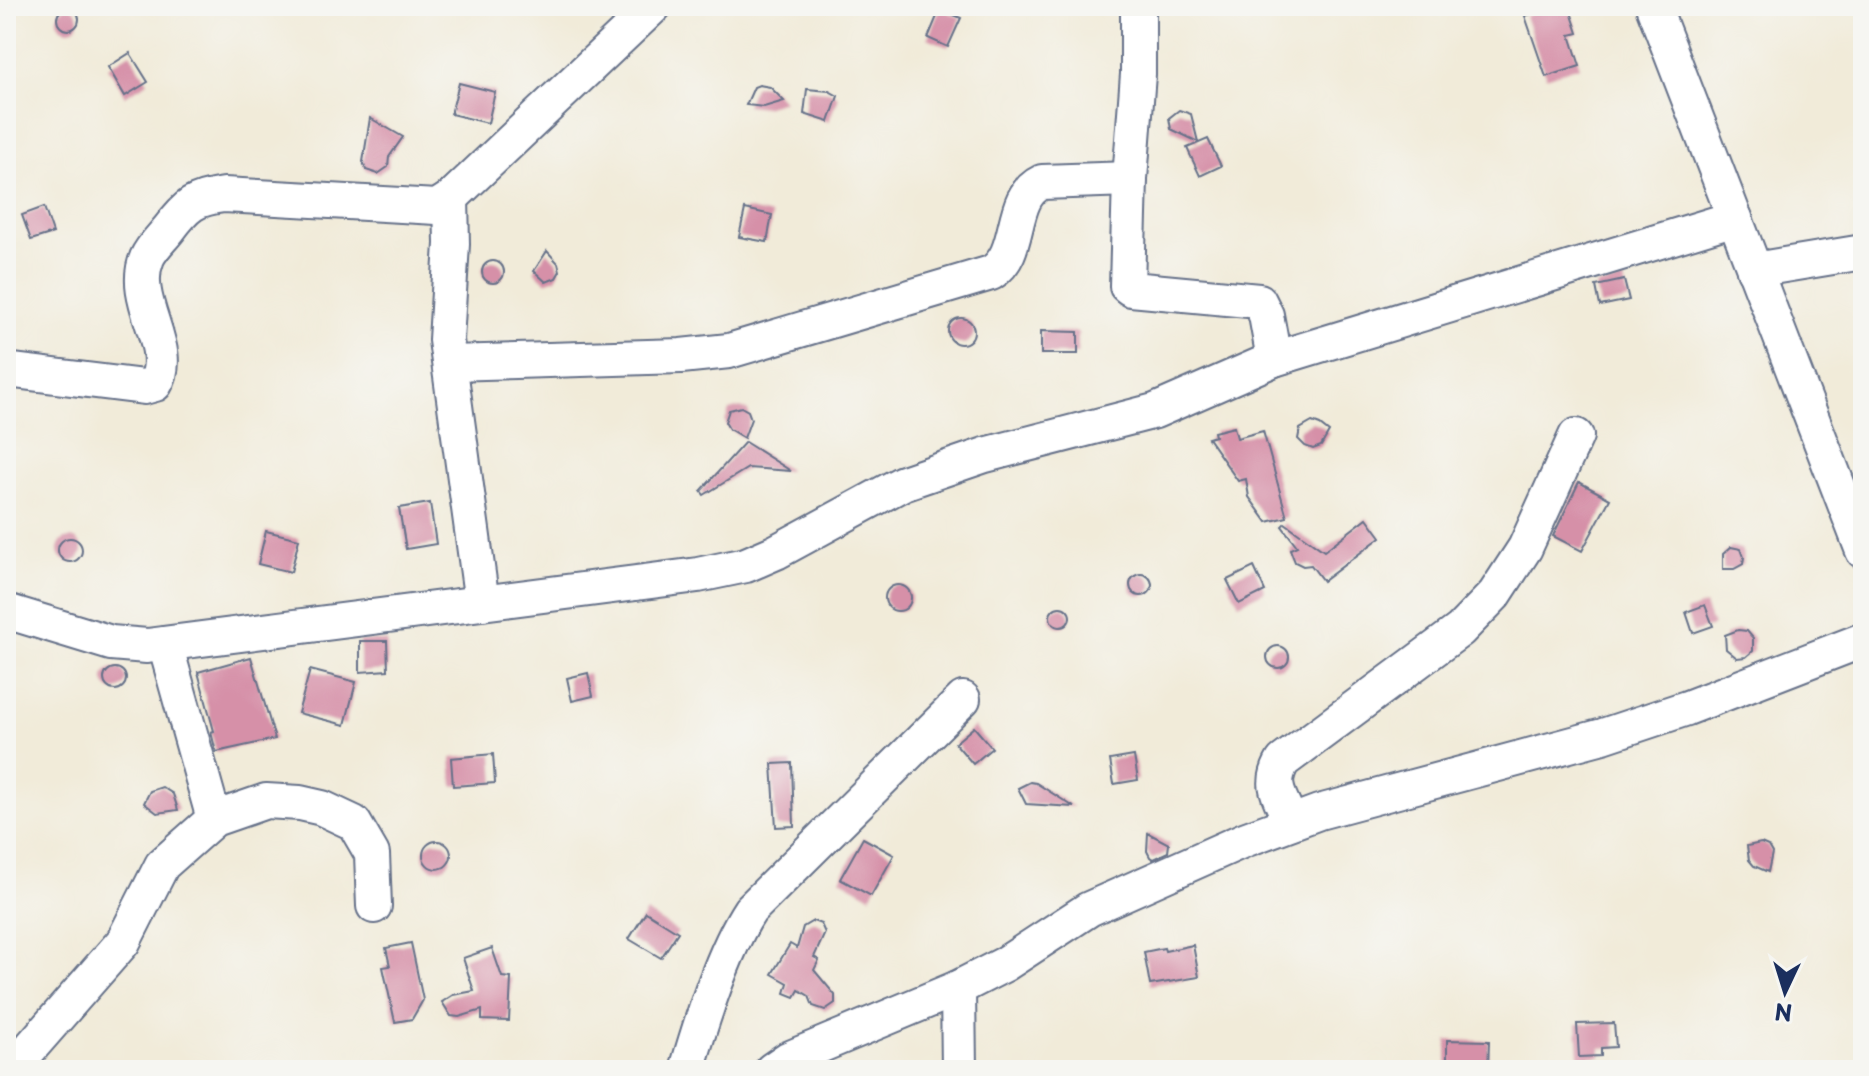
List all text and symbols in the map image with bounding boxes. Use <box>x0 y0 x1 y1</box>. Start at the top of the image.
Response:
north arrow <box>1745 952 1825 1032</box>
text: N <box>1774 996 1793 1031</box>

